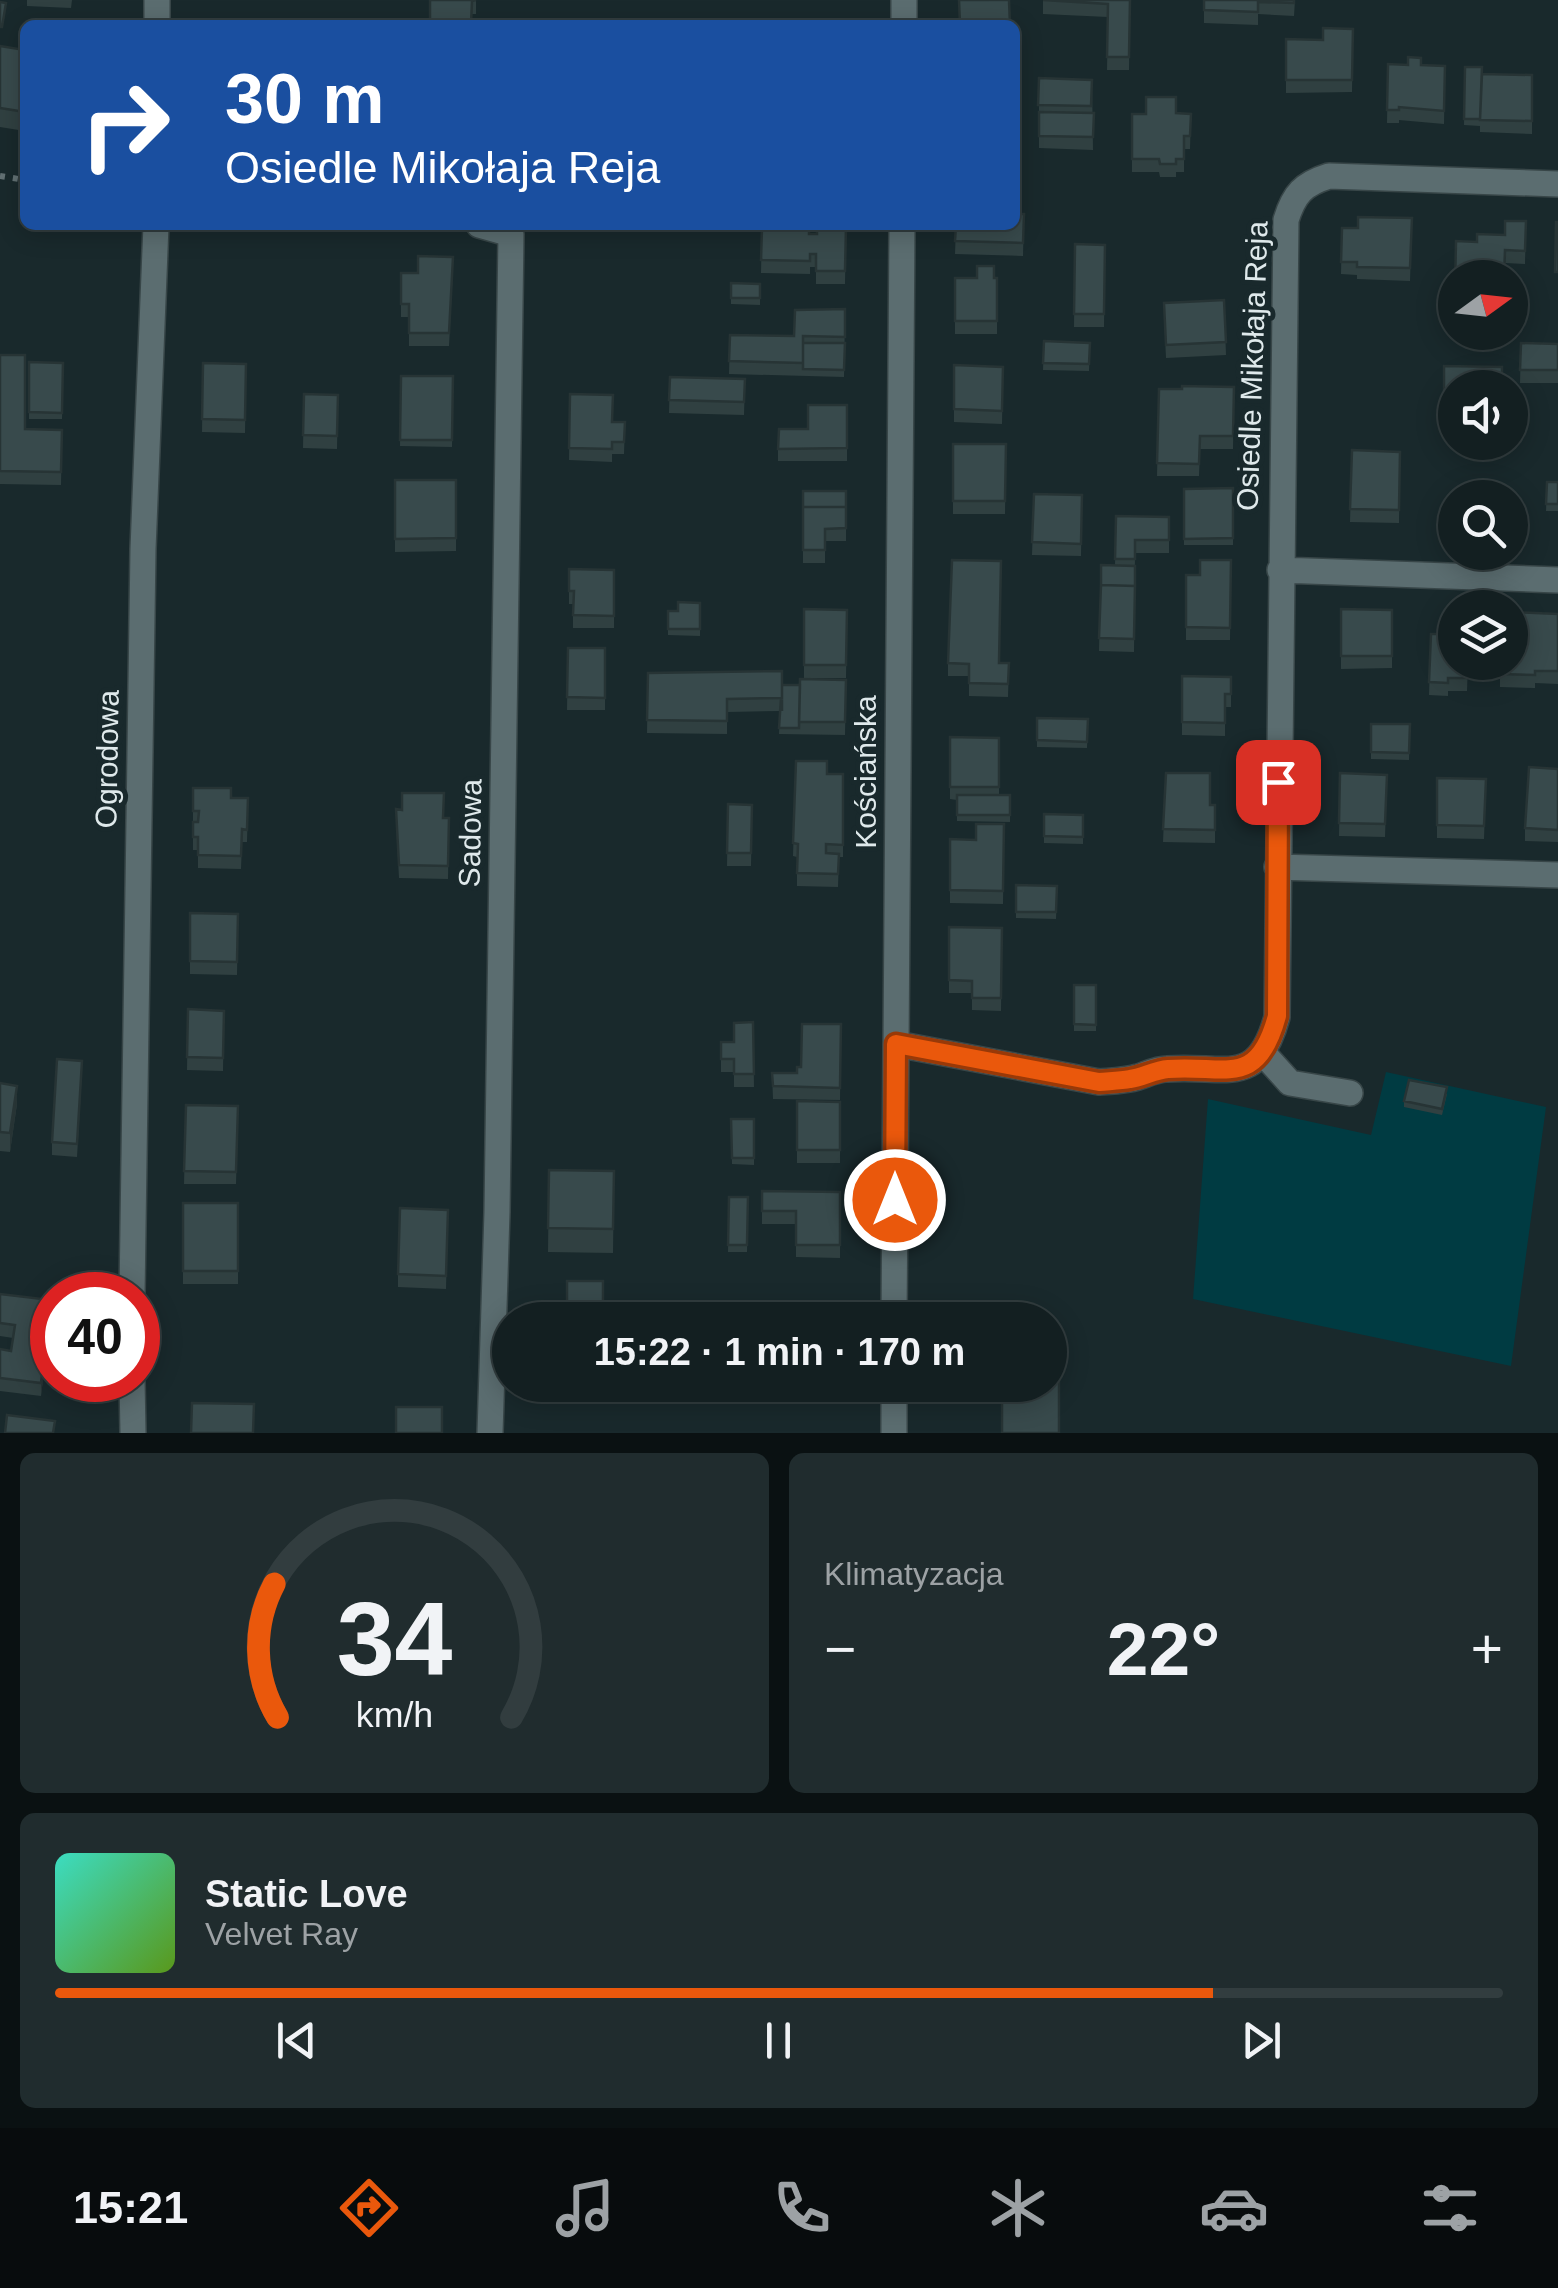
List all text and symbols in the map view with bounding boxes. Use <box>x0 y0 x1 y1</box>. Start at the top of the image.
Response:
icon: right <box>60 60 190 190</box>
text: 30 m <box>225 60 385 138</box>
text: Osiedle Mikołaja Reja <box>225 142 660 193</box>
street label: Osiedle Mikołaja Reja <box>1230 220 1274 512</box>
north arrow <box>1438 260 1528 350</box>
map controls <box>1438 260 1528 680</box>
button: sound <box>1438 370 1528 460</box>
button: search <box>1438 480 1528 570</box>
button: layers <box>1438 590 1528 680</box>
street label: Ogrodowa <box>89 689 125 828</box>
street label: Kościańska <box>849 695 882 849</box>
pin <box>1236 740 1321 825</box>
icon: arrive <box>1251 755 1306 810</box>
street label: Sadowa <box>453 778 487 887</box>
position arrow <box>843 1148 947 1252</box>
speed limit sign: 40 <box>30 1272 160 1402</box>
text: 15:22 · 1 min · 170 m <box>594 1331 965 1373</box>
text: Klimatyzacja <box>824 1556 1004 1592</box>
text: 34 <box>337 1581 452 1697</box>
text: 22° <box>1107 1607 1220 1691</box>
text: − <box>824 1618 856 1680</box>
text: + <box>1471 1618 1503 1680</box>
text: km/h <box>356 1695 433 1735</box>
text: Static Love <box>205 1873 408 1915</box>
text: Velvet Ray <box>205 1916 358 1952</box>
icon: previous <box>269 2013 324 2068</box>
icon: pause <box>751 2013 806 2068</box>
icon: next <box>1234 2013 1289 2068</box>
icon: directions <box>334 2173 404 2243</box>
icon: music <box>550 2173 620 2243</box>
icon: phone <box>767 2173 837 2243</box>
icon: climate <box>983 2173 1053 2243</box>
icon: car <box>1199 2173 1269 2243</box>
icon: filters <box>1415 2173 1485 2243</box>
text: 15:21 <box>73 2182 188 2233</box>

